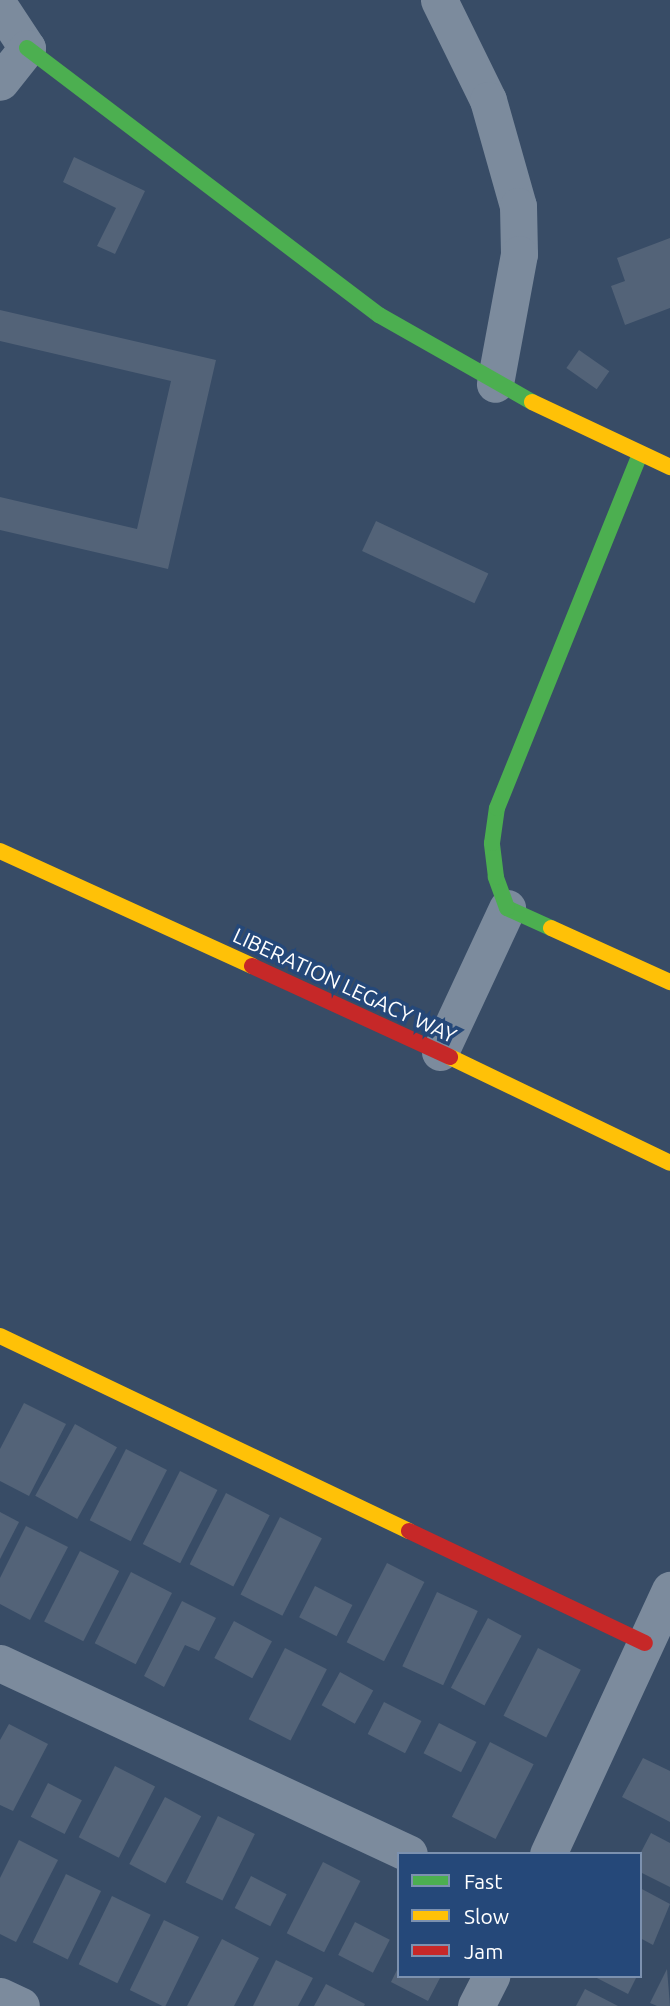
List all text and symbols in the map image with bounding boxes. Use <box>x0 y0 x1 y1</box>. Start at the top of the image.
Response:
street label: LIBERATION LEGACY WAY <box>229 922 461 1048</box>
legend <box>397 1852 642 1978</box>
text: Fast <box>464 1869 502 1893</box>
text: Slow <box>464 1904 509 1928</box>
text: Jam <box>464 1939 503 1963</box>

